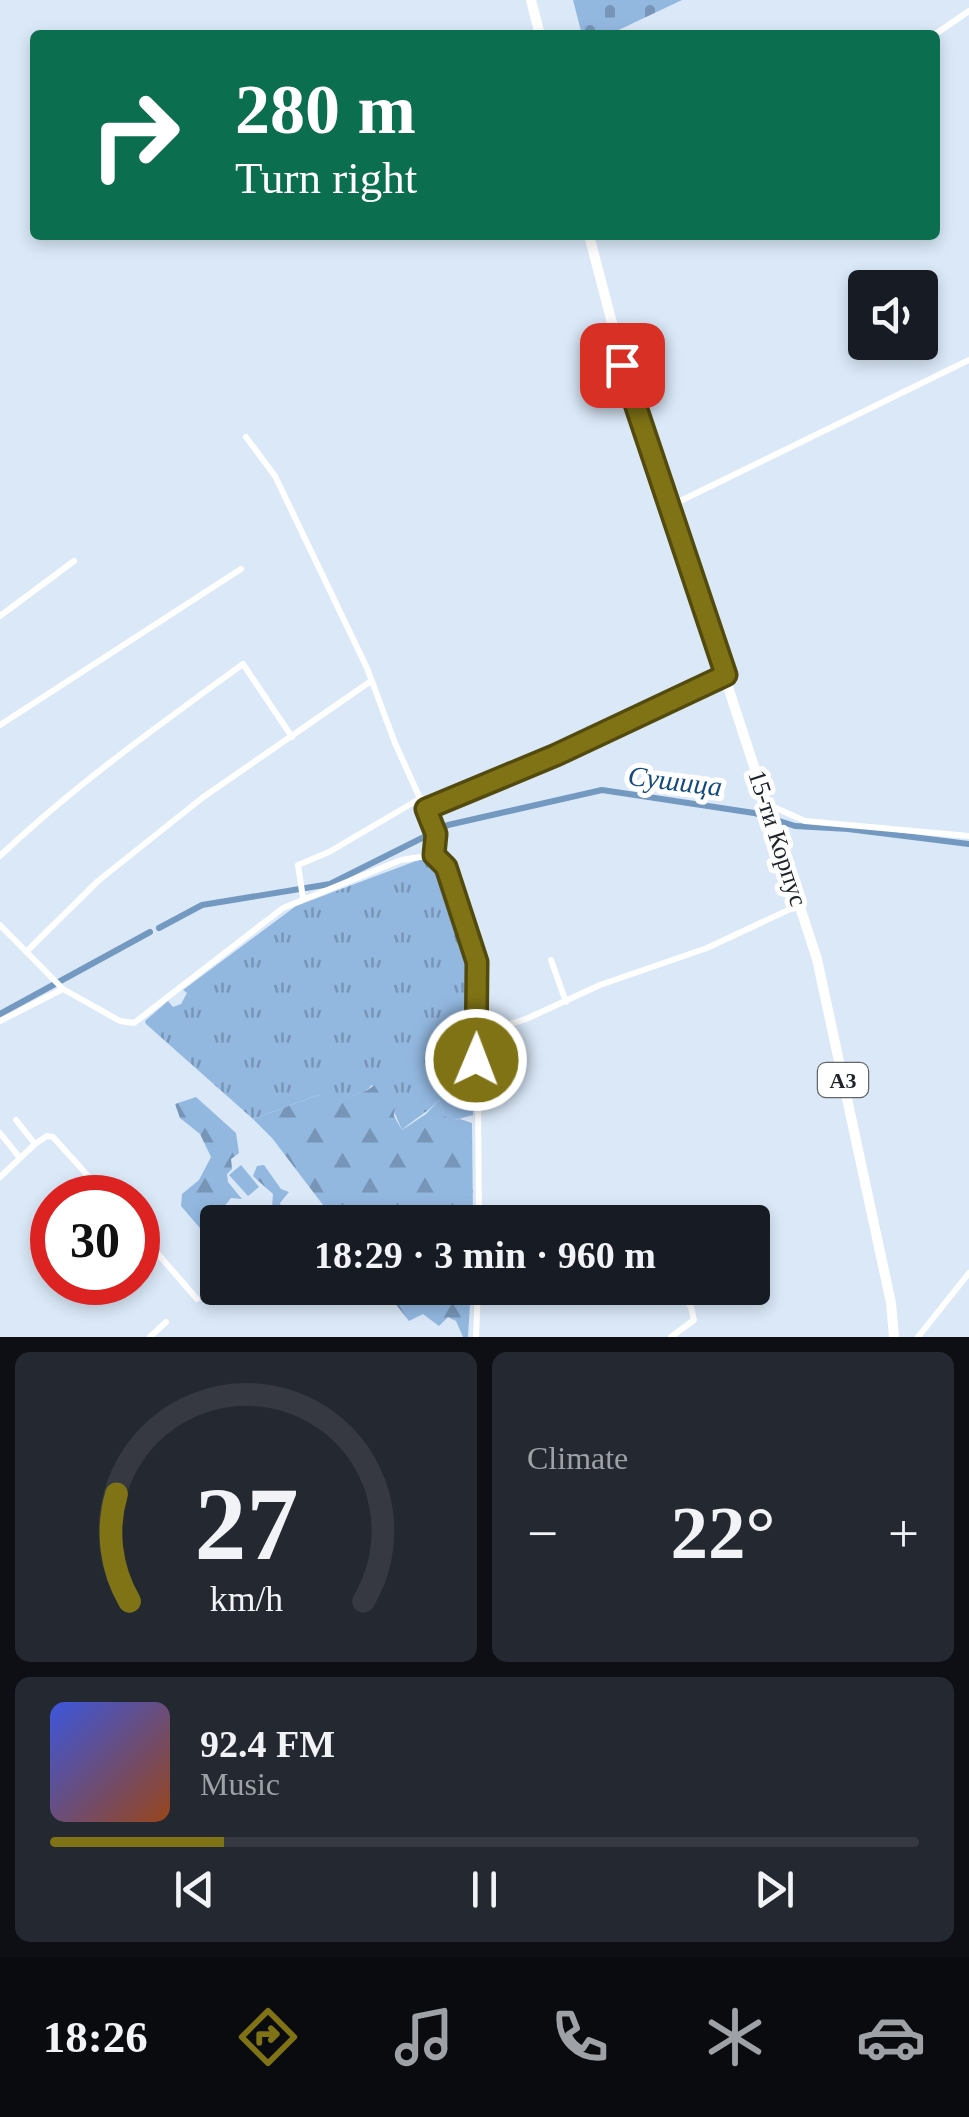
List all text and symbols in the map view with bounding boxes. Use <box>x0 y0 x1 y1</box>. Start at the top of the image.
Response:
icon: right <box>70 70 200 200</box>
text: 280 m <box>235 71 416 148</box>
text: Turn right <box>235 153 417 203</box>
map controls <box>848 270 938 360</box>
button: sound <box>848 270 938 360</box>
pin <box>580 323 665 408</box>
icon: arrive <box>595 338 650 393</box>
water label: Сушица <box>626 760 724 802</box>
street label: 15-ти Корпус <box>743 767 813 909</box>
position arrow <box>424 1008 528 1112</box>
road number: A3 <box>818 1063 868 1097</box>
speed limit sign: 30 <box>30 1175 160 1305</box>
text: 18:29 · 3 min · 960 m <box>314 1234 656 1276</box>
text: Climate <box>527 1440 628 1476</box>
text: 27 <box>194 1466 298 1581</box>
text: 22° <box>671 1491 776 1574</box>
text: − <box>527 1503 558 1564</box>
text: + <box>888 1503 919 1564</box>
text: km/h <box>209 1579 283 1619</box>
text: 92.4 FM <box>200 1723 335 1765</box>
text: Music <box>200 1766 280 1802</box>
icon: previous <box>167 1862 222 1917</box>
icon: pause <box>457 1862 512 1917</box>
icon: next <box>747 1862 802 1917</box>
icon: directions <box>233 2002 303 2072</box>
icon: music <box>389 2002 459 2072</box>
icon: phone <box>545 2002 615 2072</box>
icon: climate <box>700 2002 770 2072</box>
icon: car <box>856 2002 926 2072</box>
text: 18:26 <box>43 2012 148 2062</box>

